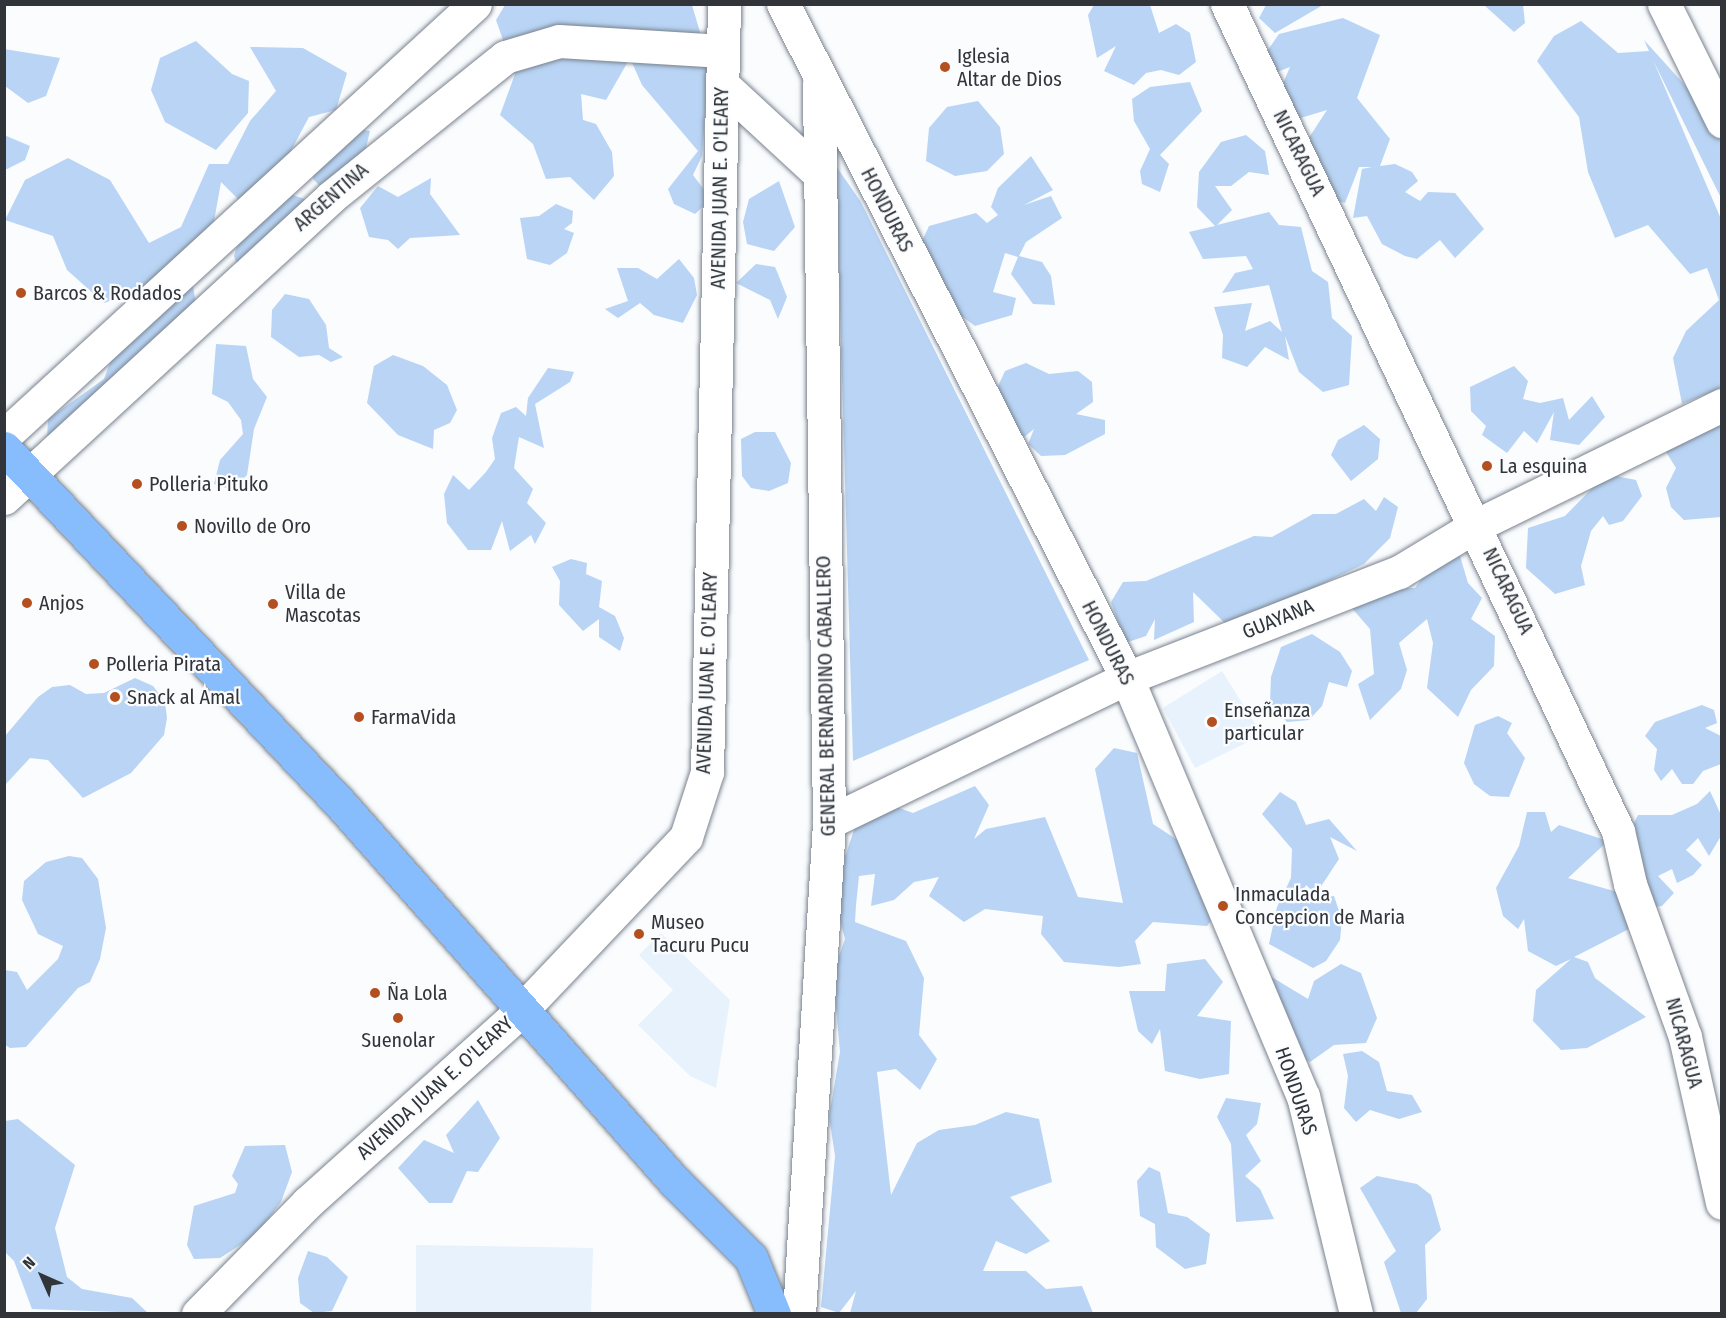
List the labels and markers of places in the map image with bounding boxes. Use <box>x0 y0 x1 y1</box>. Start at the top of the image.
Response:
place label: Iglesia Altar de Dios <box>957 44 1062 91</box>
marker: Iglesia Altar de Dios <box>938 60 952 74</box>
place label: Barcos & Rodados <box>33 281 182 305</box>
marker: Barcos & Rodados <box>14 286 28 300</box>
place label: La esquina <box>1499 454 1587 478</box>
marker: La esquina <box>1480 459 1494 473</box>
place label: Polleria Pituko <box>149 472 268 496</box>
marker: Polleria Pituko <box>130 477 144 491</box>
place label: Novillo de Oro <box>194 514 311 538</box>
marker: Novillo de Oro <box>175 519 189 533</box>
place label: Villa de Mascotas <box>285 580 361 627</box>
place label: Anjos <box>39 591 84 615</box>
marker: Anjos <box>20 596 34 610</box>
marker: Villa de Mascotas <box>266 597 280 611</box>
place label: Polleria Pirata <box>106 652 221 676</box>
marker: Polleria Pirata <box>87 657 101 671</box>
place label: Snack al Amal <box>127 685 240 709</box>
marker: Snack al Amal <box>108 690 122 704</box>
place label: Enseñanza particular <box>1224 698 1310 745</box>
place label: FarmaVida <box>371 705 456 729</box>
marker: FarmaVida <box>352 710 366 724</box>
marker: Enseñanza particular <box>1205 715 1219 729</box>
place label: Inmaculada Concepcion de Maria <box>1235 882 1405 929</box>
marker: Inmaculada Concepcion de Maria <box>1216 899 1230 913</box>
place label: Museo Tacuru Pucu <box>651 910 749 957</box>
marker: Museo Tacuru Pucu <box>632 927 646 941</box>
place label: Ña Lola <box>387 981 448 1005</box>
marker: Ña Lola <box>368 986 382 1000</box>
marker: Suenolar <box>391 1011 405 1025</box>
place label: Suenolar <box>361 1028 435 1052</box>

